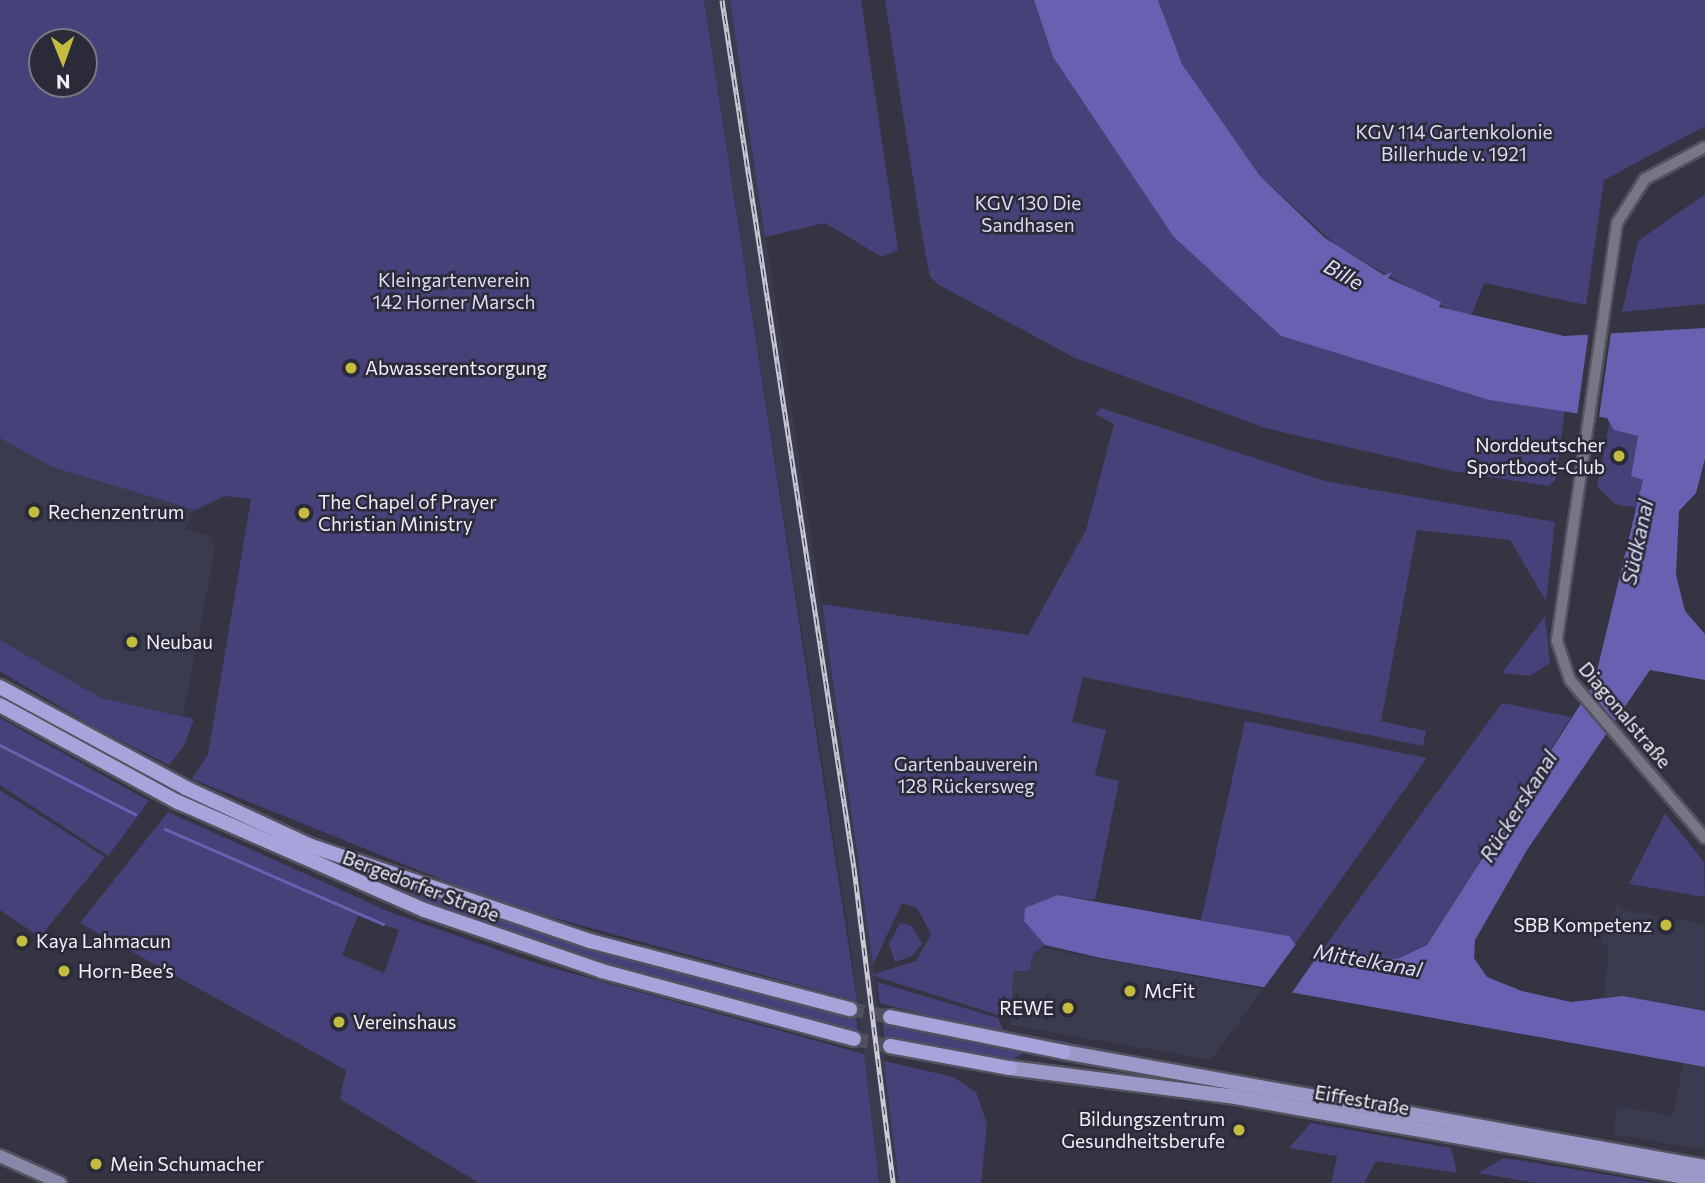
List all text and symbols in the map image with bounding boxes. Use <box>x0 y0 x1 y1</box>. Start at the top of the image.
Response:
north arrow <box>28 28 98 98</box>
text: N <box>56 71 71 94</box>
park label: KGV 114 Gartenkolonie Billerhude v. 1921 <box>1355 121 1553 165</box>
park label: KGV 130 Die Sandhasen <box>975 192 1081 236</box>
water label: Bille <box>1320 253 1368 295</box>
park label: Kleingartenverein 142 Horner Marsch <box>373 269 535 313</box>
place label: Abwasserentsorgung <box>365 357 547 379</box>
marker: Abwasserentsorgung <box>343 360 359 376</box>
place label: Norddeutscher Sportboot-Club <box>1467 434 1605 478</box>
marker: Norddeutscher Sportboot-Club <box>1611 448 1627 464</box>
place label: The Chapel of Prayer Christian Ministry <box>318 491 497 535</box>
water label: Südkanal <box>1616 497 1658 587</box>
place label: Rechenzentrum <box>48 501 184 523</box>
marker: Rechenzentrum <box>26 504 42 520</box>
marker: The Chapel of Prayer Christian Ministry <box>296 505 312 521</box>
place label: Neubau <box>146 631 213 653</box>
marker: Neubau <box>124 634 140 650</box>
street label: Diagonalstraße <box>1574 657 1676 773</box>
water label: Rückerskanal <box>1474 746 1562 866</box>
park label: Gartenbauverein 128 Rückersweg <box>894 753 1038 797</box>
street label: Bergedorfer Straße <box>340 846 502 926</box>
place label: SBB Kompetenz <box>1514 914 1652 936</box>
marker: SBB Kompetenz <box>1658 917 1674 933</box>
place label: Kaya Lahmacun <box>36 930 171 952</box>
marker: Kaya Lahmacun <box>14 933 30 949</box>
water label: Mittelkanal <box>1312 938 1424 982</box>
place label: Horn-Bee’s <box>78 960 174 982</box>
marker: Horn-Bee’s <box>56 963 72 979</box>
place label: McFit <box>1144 980 1195 1002</box>
marker: McFit <box>1122 983 1138 999</box>
place label: REWE <box>999 997 1054 1019</box>
marker: REWE <box>1060 1000 1076 1016</box>
place label: Vereinshaus <box>353 1011 457 1033</box>
marker: Vereinshaus <box>331 1014 347 1030</box>
street label: Eiffestraße <box>1313 1080 1411 1120</box>
place label: Bildungszentrum Gesundheitsberufe <box>1061 1108 1225 1152</box>
marker: Bildungszentrum Gesundheitsberufe <box>1231 1122 1247 1138</box>
place label: Mein Schumacher <box>110 1153 264 1175</box>
marker: Mein Schumacher <box>88 1156 104 1172</box>

